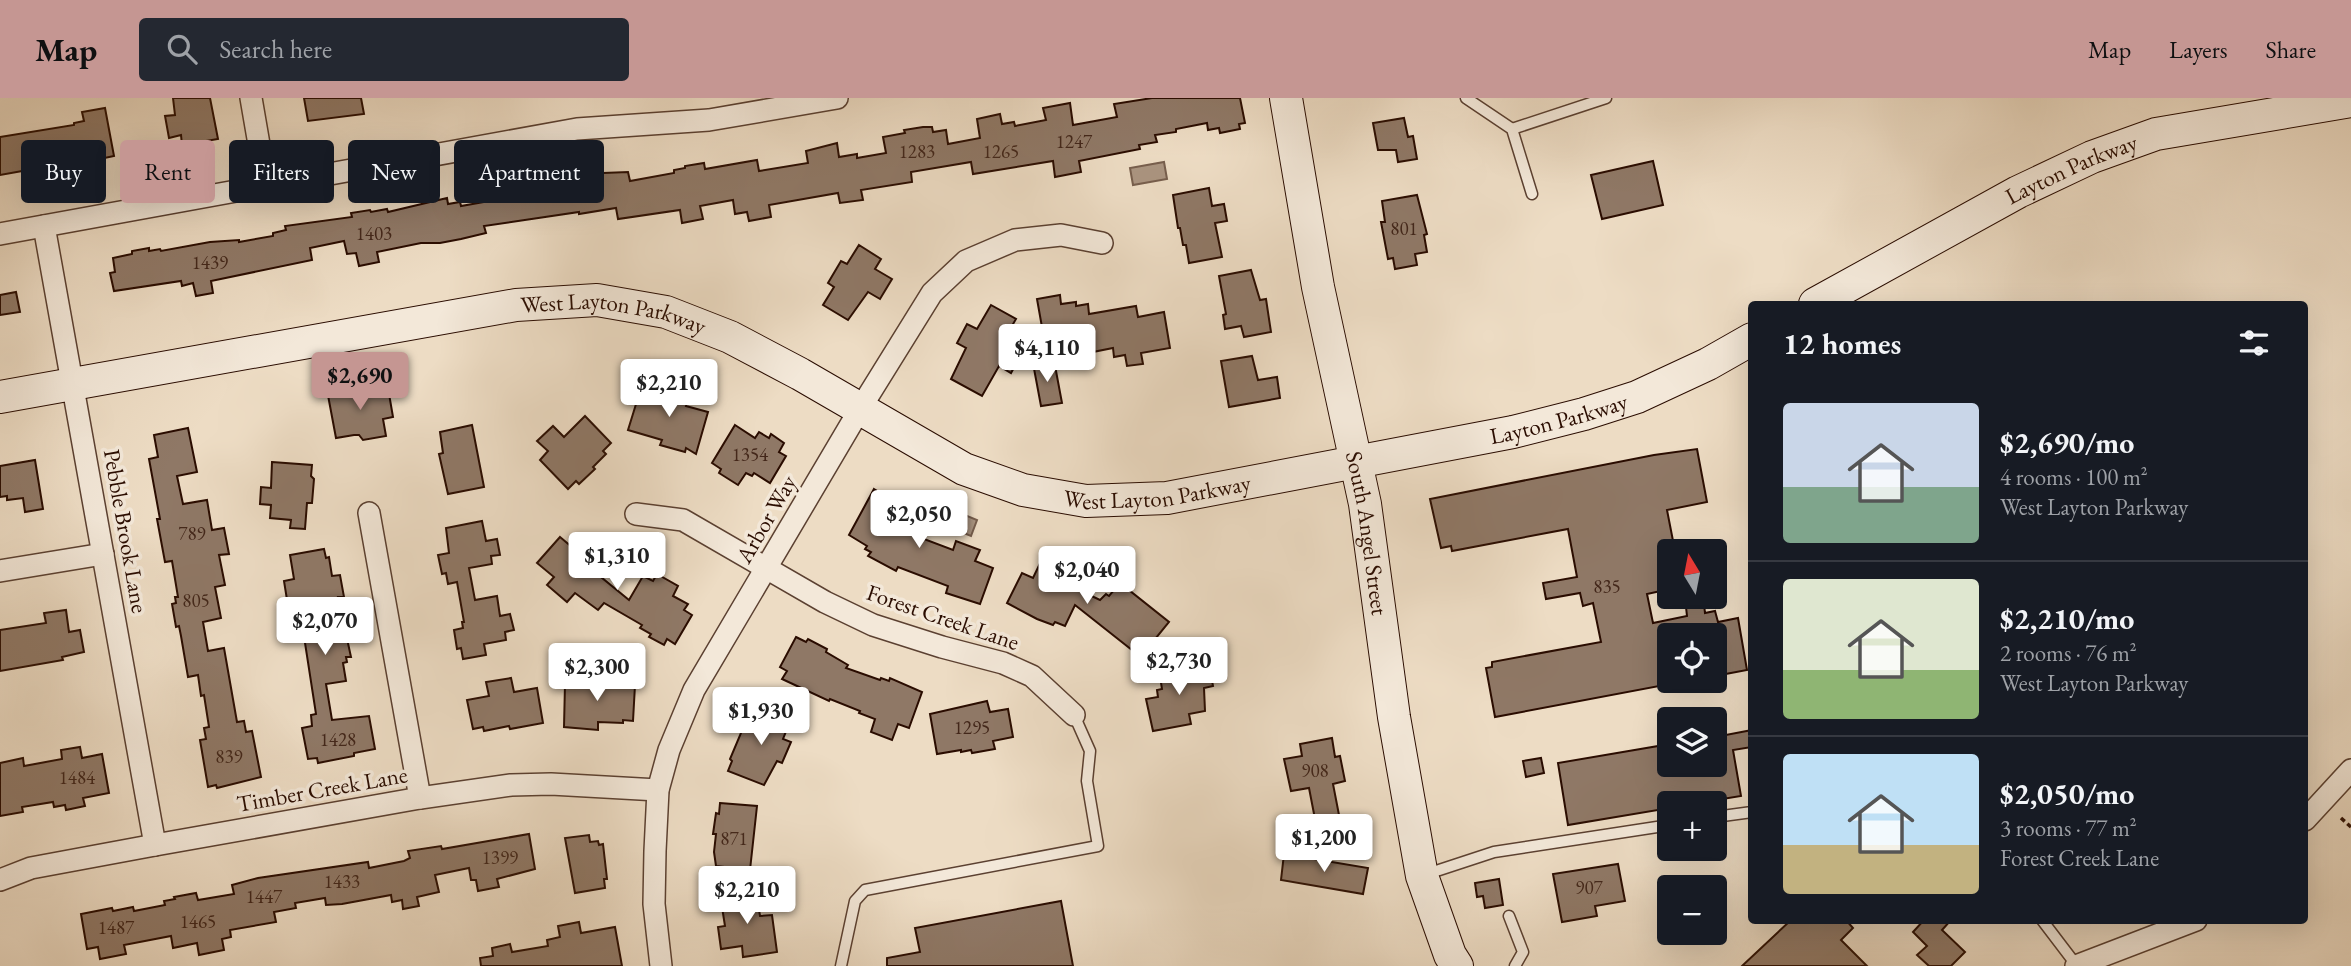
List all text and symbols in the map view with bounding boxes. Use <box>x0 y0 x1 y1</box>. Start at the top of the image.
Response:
search box <box>139 18 629 81</box>
text: Map <box>35 28 97 71</box>
icon: search <box>163 30 201 68</box>
text: Search here <box>219 32 332 66</box>
text: Map <box>2088 34 2131 65</box>
text: Layers <box>2169 34 2228 65</box>
text: Share <box>2266 34 2316 65</box>
street label: Layton Parkway <box>2000 127 2142 211</box>
house number: 1247 <box>1056 129 1093 154</box>
house number: 1283 <box>899 139 935 164</box>
house number: 1265 <box>983 139 1019 164</box>
chip: Buy <box>21 140 106 203</box>
chip: Rent <box>120 140 215 203</box>
chip: Filters <box>229 140 334 203</box>
chip: New <box>348 140 440 203</box>
chip: Apartment <box>454 140 604 203</box>
house number: 801 <box>1390 216 1418 241</box>
house number: 1403 <box>356 221 392 246</box>
house number: 1439 <box>192 250 228 275</box>
street label: West Layton Parkway <box>520 285 711 342</box>
pin: $4,110 <box>990 324 1104 384</box>
text: 12 homes <box>1783 324 1901 363</box>
icon: filters <box>2235 324 2273 362</box>
text: $4,110 <box>1015 332 1079 362</box>
pin: $2,690 <box>303 352 417 412</box>
text: $2,690 <box>328 360 392 390</box>
pin: $2,210 <box>612 360 726 419</box>
text: $2,210 <box>637 367 701 397</box>
street label: Layton Parkway <box>1487 386 1632 451</box>
text: $2,690/mo <box>2000 423 2134 462</box>
icon: home <box>1839 431 1923 515</box>
house number: 1354 <box>732 442 769 467</box>
street label: Pebble Brook Lane <box>97 447 155 615</box>
street label: South Angel Street <box>1339 448 1395 618</box>
text: 4 rooms · 100 m² <box>2000 462 2148 492</box>
street label: West Layton Parkway <box>1061 467 1254 516</box>
street label: Arbor Way <box>728 469 804 569</box>
pin: $2,050 <box>862 490 976 550</box>
text: West Layton Parkway <box>2000 492 2188 522</box>
text: $2,050 <box>887 498 951 528</box>
house number: 789 <box>178 521 206 546</box>
pin: $1,310 <box>560 532 674 592</box>
north arrow <box>1657 539 1727 609</box>
map controls <box>1657 539 1727 945</box>
text: $1,310 <box>585 540 649 570</box>
pin: $2,040 <box>1030 546 1144 606</box>
text: $2,040 <box>1055 554 1119 584</box>
house number: 835 <box>1593 574 1621 599</box>
street label: Forest Creek Lane <box>863 577 1023 657</box>
house number: 805 <box>182 588 210 613</box>
pin: $2,070 <box>268 598 382 657</box>
text: $2,210/mo <box>2000 599 2134 638</box>
text: $2,070 <box>293 605 357 635</box>
icon: home <box>1839 607 1923 691</box>
button: locate <box>1657 623 1727 693</box>
pin: $2,730 <box>1122 638 1236 697</box>
text: 2 rooms · 76 m² <box>2000 638 2137 668</box>
pin: $2,300 <box>540 644 654 703</box>
text: $2,730 <box>1147 645 1211 675</box>
text: $2,300 <box>565 651 629 681</box>
text: West Layton Parkway <box>2000 668 2188 698</box>
pin: $1,930 <box>704 688 818 747</box>
text: $1,930 <box>729 695 793 725</box>
button: layers <box>1657 707 1727 777</box>
house number: 1295 <box>954 715 990 740</box>
house number: 1428 <box>320 727 356 752</box>
house number: 839 <box>215 744 243 769</box>
house number: 908 <box>1301 758 1329 783</box>
street label: Timber Creek Lane <box>234 759 410 819</box>
house number: 1484 <box>59 765 96 790</box>
text: $2,050/mo <box>2000 774 2134 813</box>
icon: home <box>1839 782 1923 866</box>
button: + <box>1657 791 1727 861</box>
text: 3 rooms · 77 m² <box>2000 813 2137 843</box>
pin: $1,200 <box>1267 814 1381 874</box>
text: $1,200 <box>1292 822 1356 852</box>
house number: 871 <box>720 826 748 851</box>
text: Forest Creek Lane <box>2000 843 2159 873</box>
house number: 1399 <box>482 845 518 870</box>
pin: $2,210 <box>690 866 804 926</box>
house number: 1433 <box>324 869 360 894</box>
text: $2,210 <box>715 874 779 904</box>
house number: 907 <box>1575 875 1604 900</box>
button: − <box>1657 875 1727 945</box>
house number: 1447 <box>246 884 283 909</box>
house number: 1465 <box>180 909 216 934</box>
house number: 1487 <box>98 915 135 940</box>

